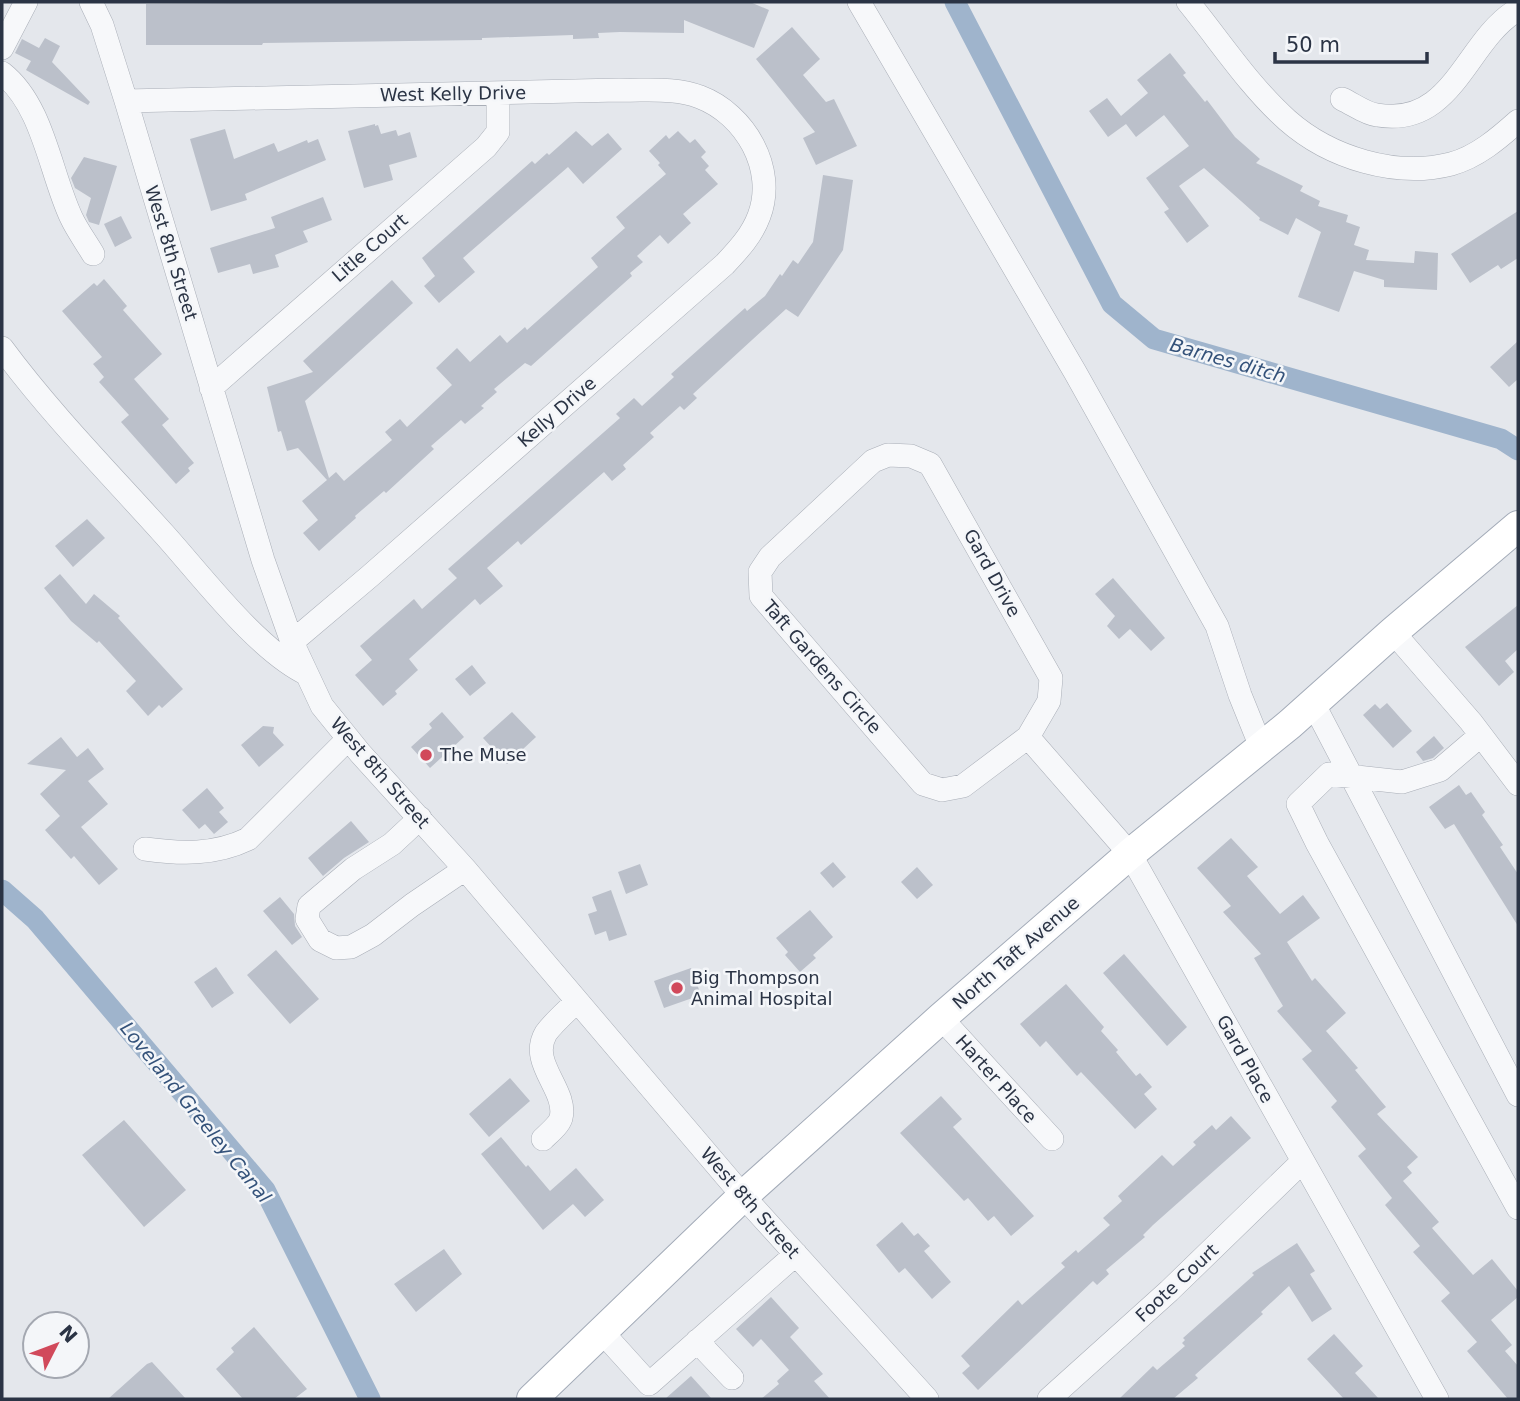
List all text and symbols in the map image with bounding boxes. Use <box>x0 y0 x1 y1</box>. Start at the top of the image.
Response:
scale bar <box>1275 21 1427 65</box>
text: 50 m <box>1286 33 1340 57</box>
street label: West Kelly Drive <box>380 82 526 105</box>
street label: West 8th Street <box>141 183 202 323</box>
street label: Litle Court <box>328 209 412 286</box>
water label: Barnes ditch <box>1168 333 1288 387</box>
street label: Kelly Drive <box>513 372 600 451</box>
street label: Gard Drive <box>960 525 1025 620</box>
street label: Taft Gardens Circle <box>758 595 886 738</box>
street label: West 8th Street <box>326 713 434 833</box>
place label: The Muse <box>439 744 527 765</box>
marker: The Muse <box>418 747 434 763</box>
street label: North Taft Avenue <box>948 892 1083 1013</box>
place label: Big Thompson Animal Hospital <box>691 967 832 1009</box>
marker: Big Thompson Animal Hospital <box>669 980 685 996</box>
street label: Gard Place <box>1213 1011 1278 1106</box>
water label: Loveland Greeley Canal <box>116 1017 276 1207</box>
street label: Harter Place <box>951 1030 1041 1127</box>
street label: West 8th Street <box>696 1143 804 1263</box>
street label: Foote Court <box>1131 1239 1222 1326</box>
north arrow <box>21 1310 91 1380</box>
text: N <box>55 1320 82 1347</box>

